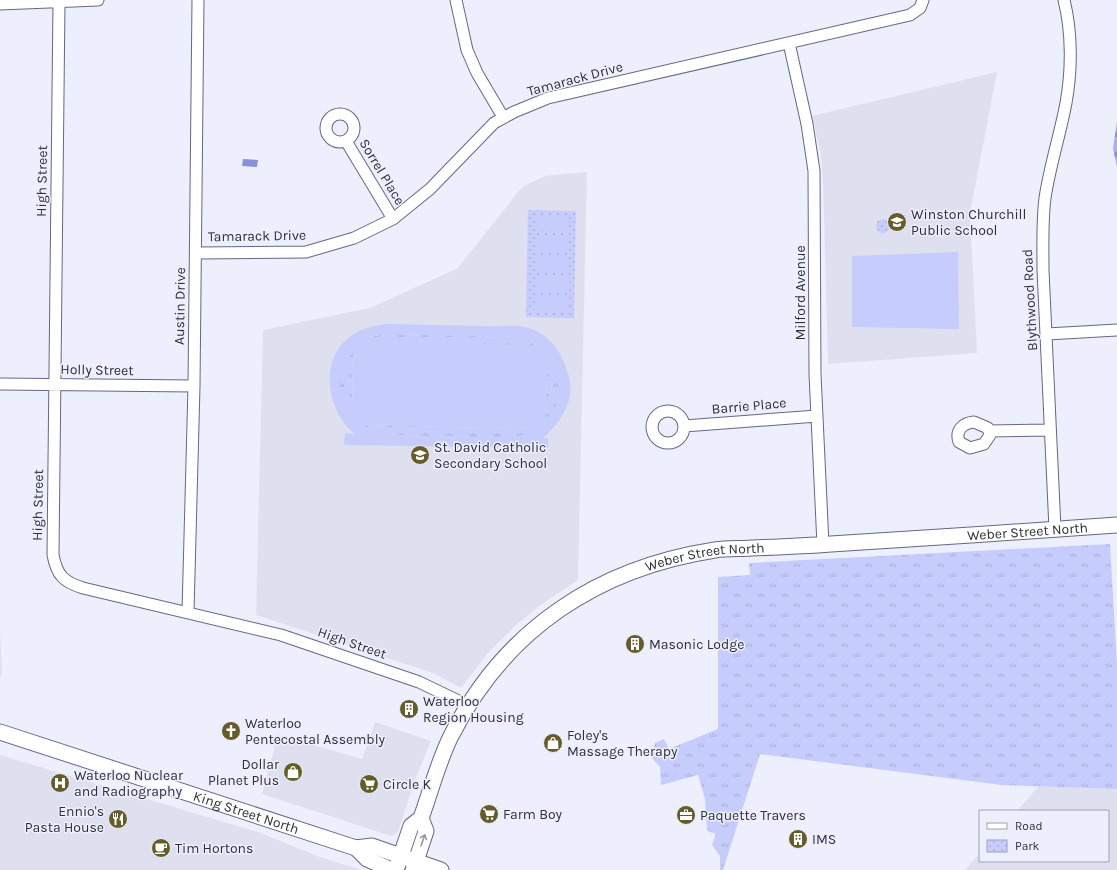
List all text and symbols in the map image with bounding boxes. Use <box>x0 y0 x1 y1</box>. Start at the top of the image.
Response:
street label: Tamarack Drive <box>525 58 625 100</box>
street label: Sorrel Place <box>356 136 408 208</box>
street label: High Street <box>33 145 51 217</box>
place label: Winston Churchill Public School <box>911 206 1026 239</box>
school or university icon: Winston Churchill Public School <box>886 211 908 233</box>
street label: Tamarack Drive <box>208 227 306 245</box>
street label: Milford Avenue <box>792 245 809 341</box>
street label: Blythwood Road <box>1019 249 1041 351</box>
street label: Austin Drive <box>171 267 189 345</box>
street label: Holly Street <box>60 361 134 379</box>
street label: Barrie Place <box>711 394 787 418</box>
place label: St. David Catholic Secondary School <box>434 439 547 472</box>
school or university icon: St. David Catholic Secondary School <box>409 444 431 466</box>
street label: High Street <box>29 469 47 541</box>
street label: Weber Street North <box>967 519 1088 544</box>
street label: Weber Street North <box>643 539 765 575</box>
street label: High Street <box>315 623 389 663</box>
building icon: Masonic Lodge <box>624 633 646 655</box>
place label: Masonic Lodge <box>649 636 744 653</box>
place label: Waterloo Region Housing <box>423 693 524 726</box>
building icon: Waterloo Region Housing <box>398 698 420 720</box>
place label: Waterloo Pentecostal Assembly <box>245 715 386 748</box>
church icon: Waterloo Pentecostal Assembly <box>220 720 242 742</box>
place label: Foley's Massage Therapy <box>567 727 678 760</box>
shop icon: Foley's Massage Therapy <box>542 732 564 754</box>
place label: Dollar Planet Plus <box>208 756 280 789</box>
shop icon: Dollar Planet Plus <box>282 761 304 783</box>
place label: Waterloo Nuclear and Radiography <box>74 767 184 800</box>
hospital icon: Waterloo Nuclear and Radiography <box>49 772 71 794</box>
supermarket icon: Circle K <box>358 773 380 795</box>
place label: Circle K <box>383 776 431 793</box>
street label: King Street North <box>191 787 301 837</box>
place label: Ennio's Pasta House <box>25 803 104 836</box>
supermarket icon: Farm Boy <box>478 803 500 825</box>
office icon: Paquette Travers <box>675 804 697 826</box>
place label: Farm Boy <box>503 806 563 823</box>
place label: Paquette Travers <box>700 807 806 824</box>
restaurant icon: Ennio's Pasta House <box>107 808 129 830</box>
legend <box>979 810 1109 862</box>
text: Road <box>1015 819 1043 833</box>
building icon: IMS <box>787 828 809 850</box>
place label: IMS <box>812 831 836 848</box>
one-way arrow <box>420 834 428 846</box>
cafe icon: Tim Hortons <box>150 837 172 859</box>
text: Park <box>1015 839 1040 853</box>
place label: Tim Hortons <box>175 840 253 857</box>

